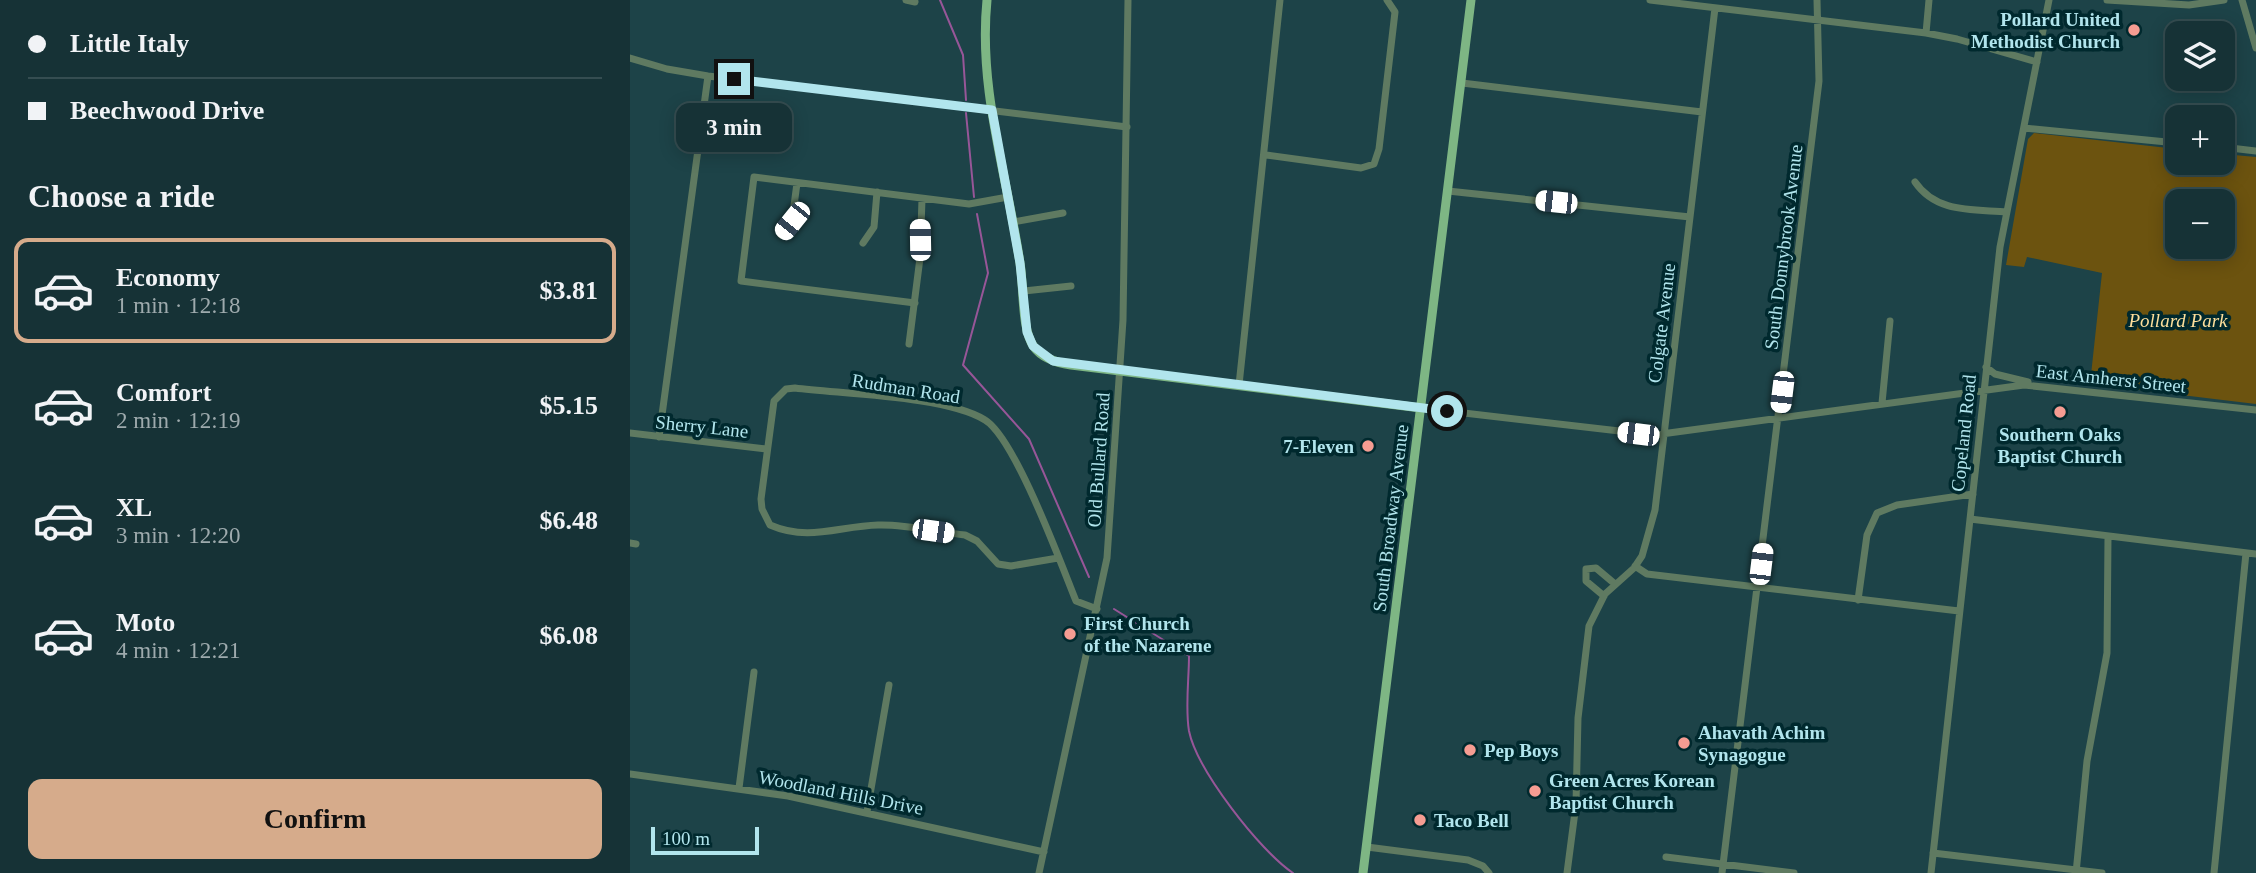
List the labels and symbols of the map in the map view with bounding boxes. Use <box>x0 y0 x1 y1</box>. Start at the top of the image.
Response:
place label: Pollard United Methodist Church <box>1971 9 2120 52</box>
marker: Pollard United Methodist Church <box>2126 22 2142 38</box>
route end <box>718 63 750 95</box>
callout: 3 min <box>676 104 792 152</box>
street label: South Donnybrook Avenue <box>1760 143 1807 351</box>
car <box>1535 189 1578 215</box>
car <box>771 198 814 244</box>
car <box>910 219 931 261</box>
street label: Colgate Avenue <box>1644 262 1679 384</box>
park label: Pollard Park <box>2127 310 2228 331</box>
street label: East Amherst Street <box>2035 360 2188 397</box>
street label: Rudman Road <box>850 370 962 407</box>
car <box>1770 370 1795 414</box>
street label: Copeland Road <box>1947 373 1980 493</box>
street label: Old Bullard Road <box>1083 391 1114 528</box>
route start <box>1431 395 1463 427</box>
marker: Southern Oaks Baptist Church <box>2052 404 2068 420</box>
street label: Sherry Lane <box>654 411 749 442</box>
car <box>1616 421 1661 447</box>
street label: South Broadway Avenue <box>1369 423 1412 613</box>
place label: Southern Oaks Baptist Church <box>1998 424 2123 467</box>
place label: 7-Eleven <box>1283 436 1354 457</box>
marker: 7-Eleven <box>1360 438 1376 454</box>
car <box>911 518 956 544</box>
car <box>1749 542 1774 586</box>
place label: First Church of the Nazarene <box>1084 613 1211 656</box>
marker: First Church of the Nazarene <box>1062 626 1078 642</box>
place label: Ahavath Achim Synagogue <box>1698 722 1825 765</box>
marker: Ahavath Achim Synagogue <box>1676 735 1692 751</box>
place label: Pep Boys <box>1484 740 1558 761</box>
marker: Pep Boys <box>1462 742 1478 758</box>
street label: Woodland Hills Drive <box>757 766 925 819</box>
place label: Green Acres Korean Baptist Church <box>1549 770 1715 813</box>
marker: Green Acres Korean Baptist Church <box>1527 783 1543 799</box>
place label: Taco Bell <box>1434 810 1509 831</box>
marker: Taco Bell <box>1412 812 1428 828</box>
scale bar <box>651 824 760 856</box>

